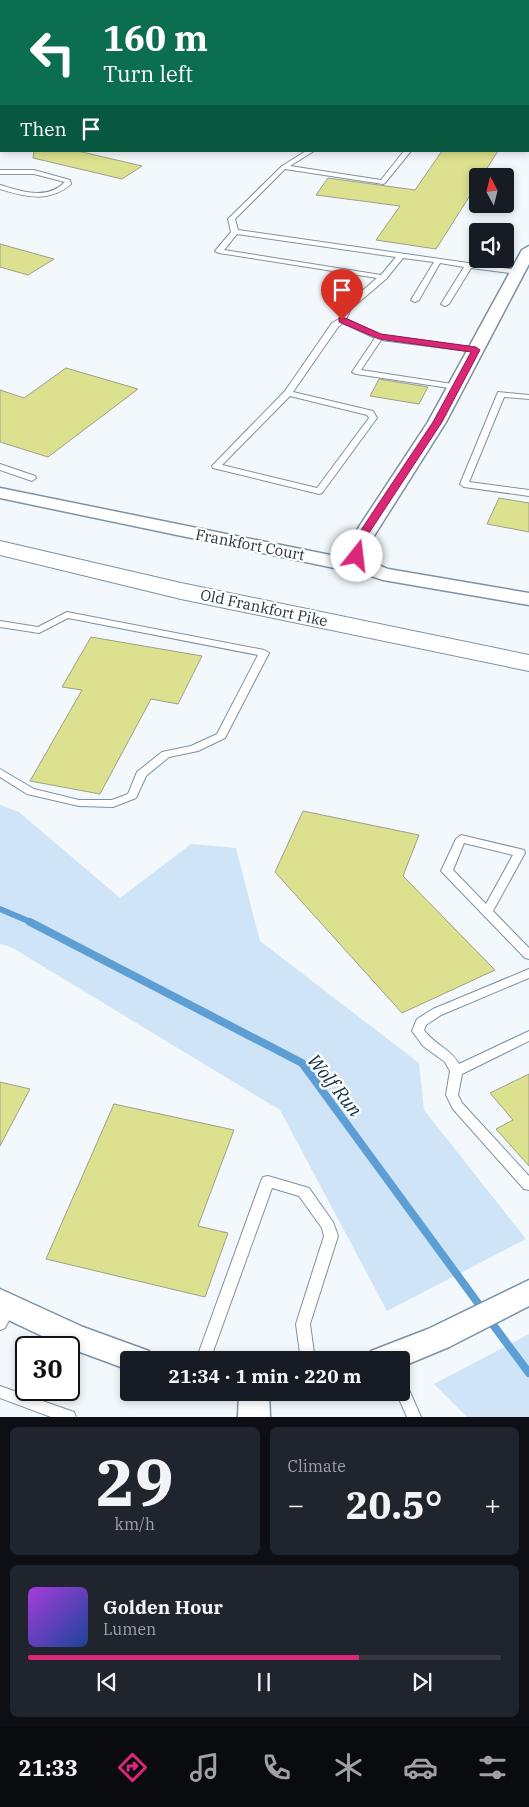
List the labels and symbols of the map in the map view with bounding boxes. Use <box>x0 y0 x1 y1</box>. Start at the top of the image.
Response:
north arrow <box>469 168 514 212</box>
pin <box>321 269 363 320</box>
street label: Frankfort Court <box>194 525 306 564</box>
position arrow <box>330 529 382 581</box>
street label: Old Frankfort Pike <box>199 585 330 630</box>
water label: Wolf Run <box>302 1049 368 1121</box>
speed limit sign: 30 <box>15 1336 80 1401</box>

